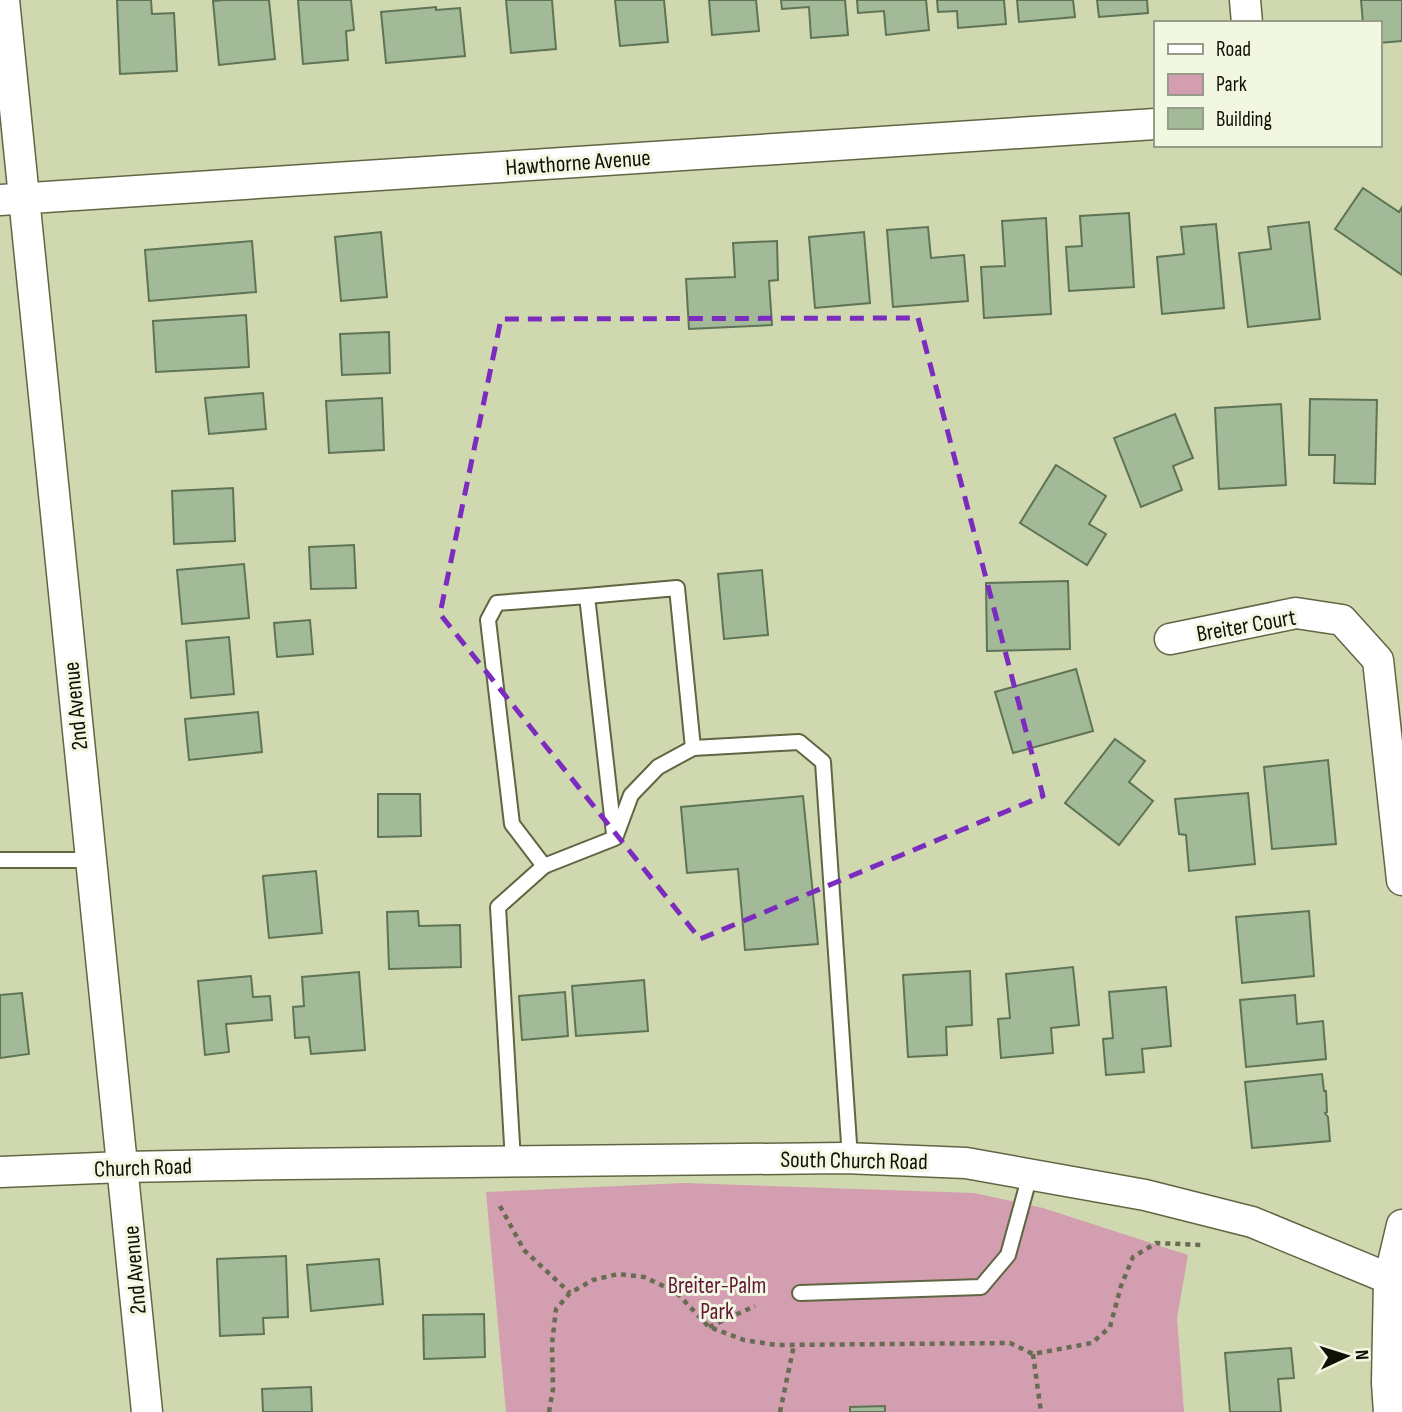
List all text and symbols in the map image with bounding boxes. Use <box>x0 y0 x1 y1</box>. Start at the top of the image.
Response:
legend <box>1154 21 1381 147</box>
text: Road <box>1216 37 1251 62</box>
text: Park <box>1216 72 1247 97</box>
text: Building <box>1216 107 1272 132</box>
street label: Hawthorne Avenue <box>505 144 652 182</box>
street label: Breiter Court <box>1194 603 1298 648</box>
street label: 2nd Avenue <box>57 660 95 752</box>
street label: South Church Road <box>780 1146 928 1176</box>
street label: Church Road <box>94 1152 192 1184</box>
street label: 2nd Avenue <box>117 1224 153 1315</box>
park label: Breiter-Palm Park <box>668 1272 766 1326</box>
north arrow <box>1311 1321 1381 1391</box>
text: N <box>1350 1349 1373 1361</box>

